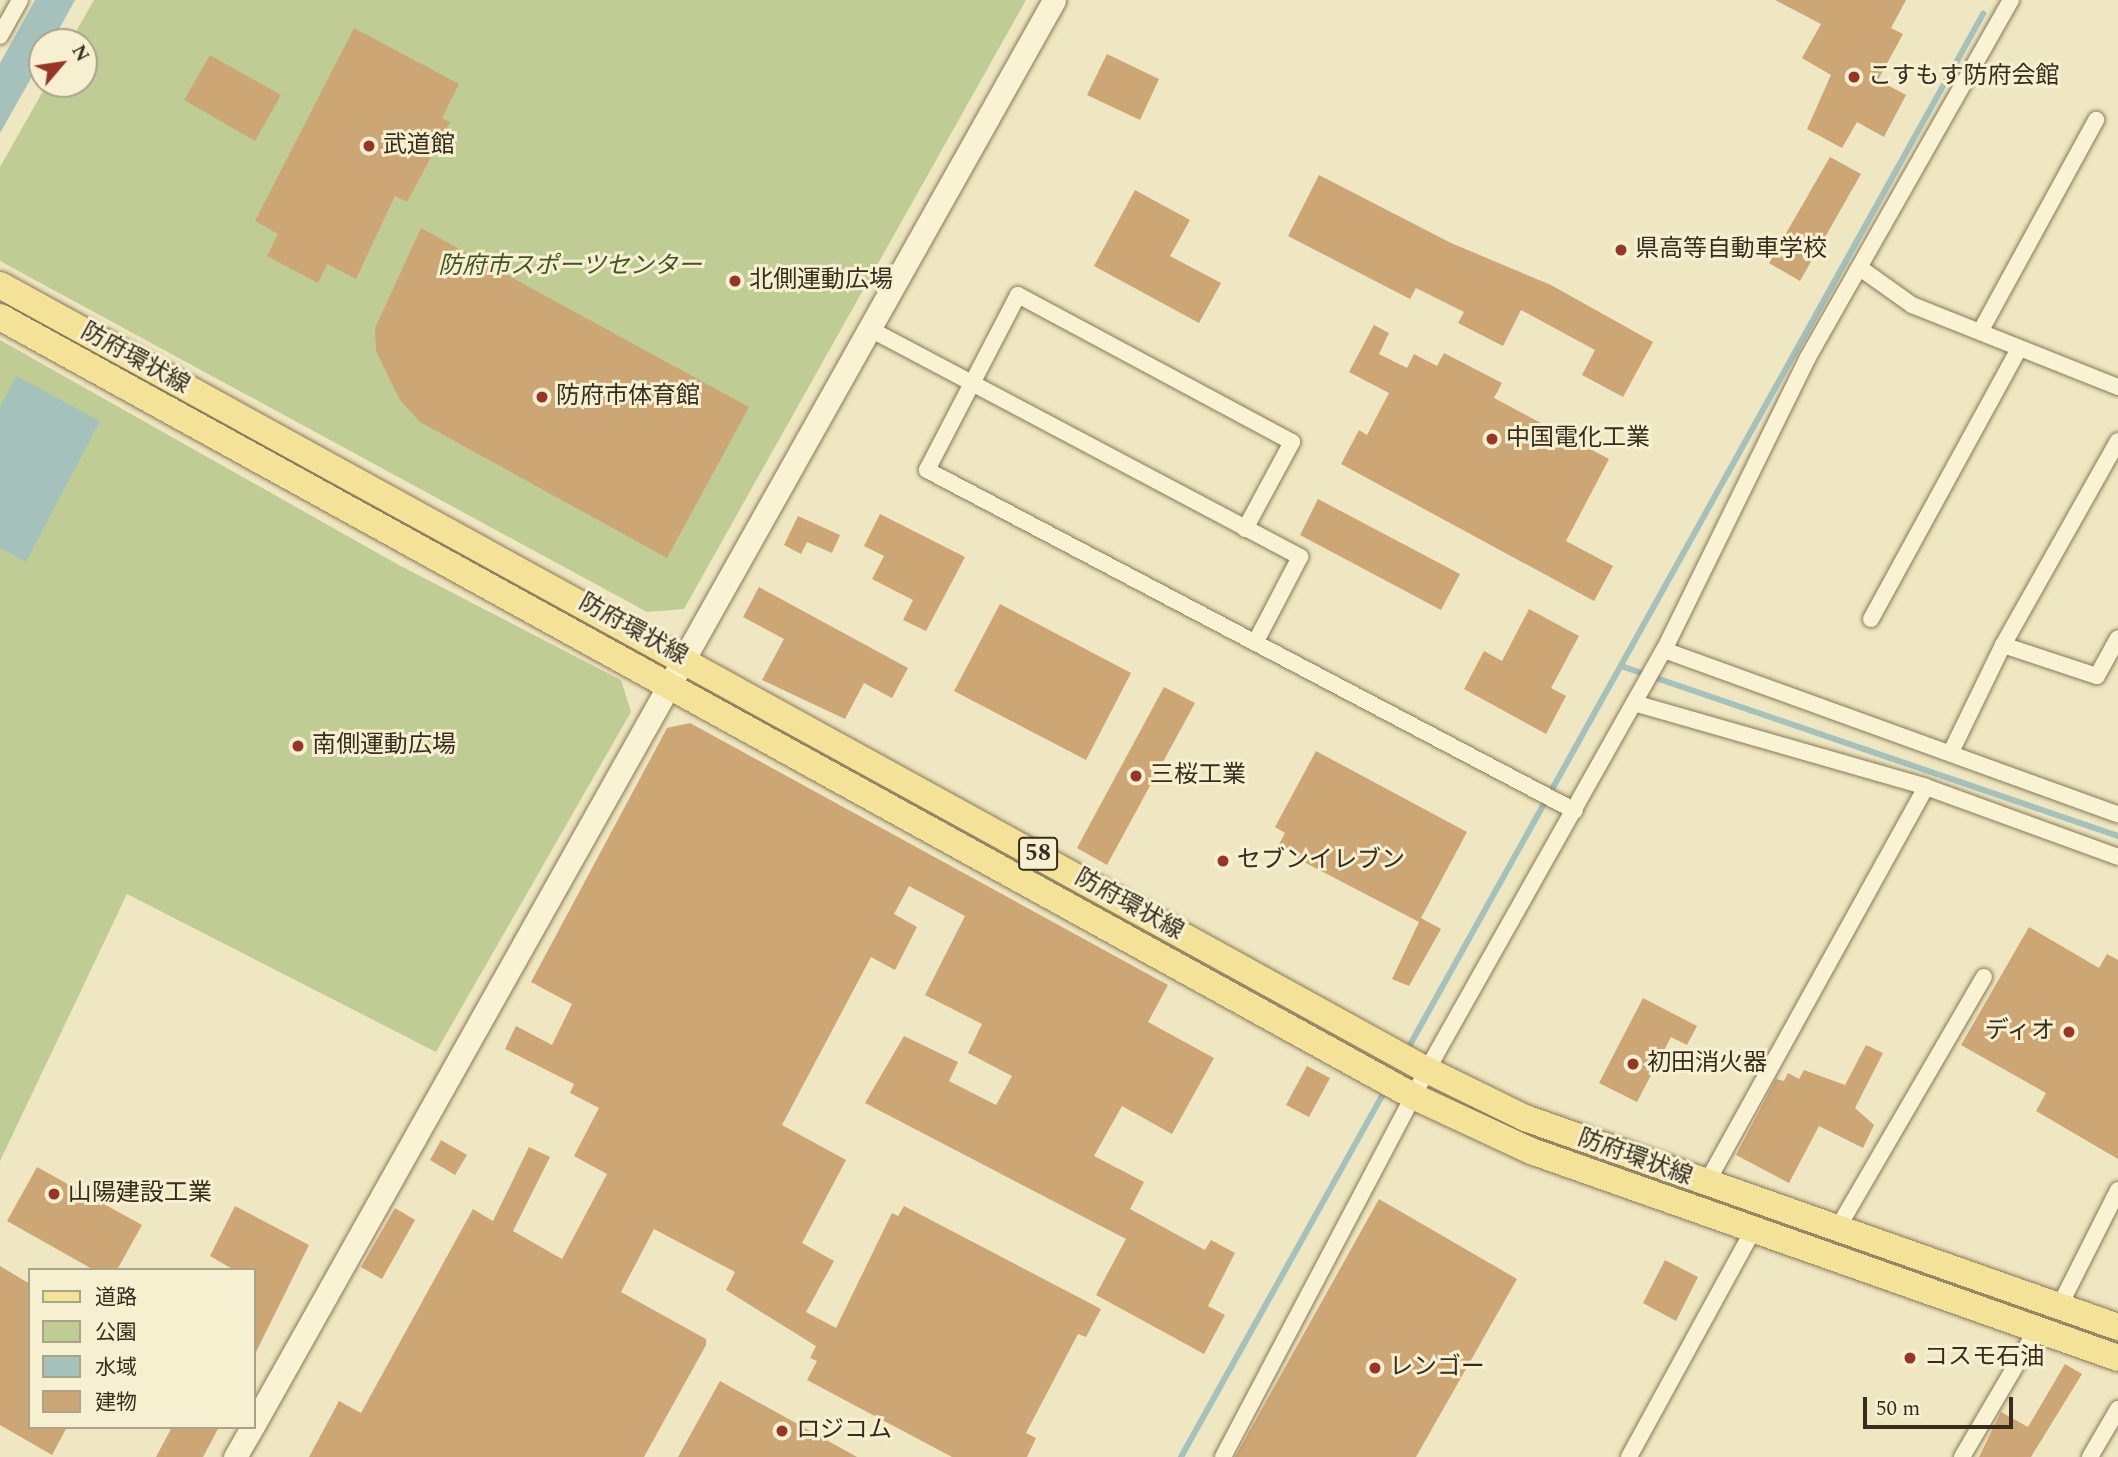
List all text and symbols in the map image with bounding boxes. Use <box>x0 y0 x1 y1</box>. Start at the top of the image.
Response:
north arrow <box>28 28 98 98</box>
text: N <box>64 40 96 67</box>
place label: こすもす防府会館 <box>1868 63 2060 91</box>
marker: こすもす防府会館 <box>1846 69 1862 85</box>
place label: 武道館 <box>383 132 455 160</box>
marker: 武道館 <box>361 138 377 154</box>
place label: 県高等自動車学校 <box>1635 236 1827 264</box>
marker: 県高等自動車学校 <box>1613 242 1629 258</box>
park label: 防府市スポーツセンター <box>438 253 702 281</box>
place label: 北側運動広場 <box>749 267 893 295</box>
marker: 北側運動広場 <box>727 273 743 289</box>
street label: 防府環状線 <box>76 317 194 401</box>
place label: 防府市体育館 <box>556 383 700 411</box>
marker: 防府市体育館 <box>534 389 550 405</box>
place label: 中国電化工業 <box>1506 425 1650 453</box>
marker: 中国電化工業 <box>1484 431 1500 447</box>
street label: 防府環状線 <box>574 588 692 672</box>
place label: 南側運動広場 <box>312 732 456 760</box>
marker: 南側運動広場 <box>290 738 306 754</box>
place label: 三桜工業 <box>1150 762 1246 790</box>
marker: 三桜工業 <box>1128 768 1144 784</box>
road number: 58 <box>1017 834 1059 874</box>
place label: セブンイレブン <box>1237 847 1405 875</box>
marker: セブンイレブン <box>1215 853 1231 869</box>
street label: 防府環状線 <box>1070 863 1188 947</box>
place label: ディオ <box>1983 1018 2055 1046</box>
marker: ディオ <box>2061 1024 2077 1040</box>
place label: 初田消火器 <box>1647 1050 1767 1078</box>
marker: 初田消火器 <box>1625 1056 1641 1072</box>
street label: 防府環状線 <box>1574 1124 1696 1192</box>
place label: 山陽建設工業 <box>68 1180 212 1208</box>
marker: 山陽建設工業 <box>46 1186 62 1202</box>
legend <box>28 1268 256 1429</box>
text: 道路 <box>95 1282 137 1314</box>
text: 公園 <box>95 1317 137 1349</box>
place label: コスモ石油 <box>1924 1344 2044 1372</box>
marker: コスモ石油 <box>1902 1350 1918 1366</box>
text: 水域 <box>95 1352 137 1384</box>
place label: レンゴー <box>1389 1354 1485 1382</box>
marker: レンゴー <box>1367 1360 1383 1376</box>
scale bar <box>1866 1384 2016 1428</box>
text: 建物 <box>95 1387 137 1419</box>
text: 50 m <box>1876 1393 1920 1425</box>
place label: ロジコム <box>796 1417 892 1445</box>
marker: ロジコム <box>774 1423 790 1439</box>

